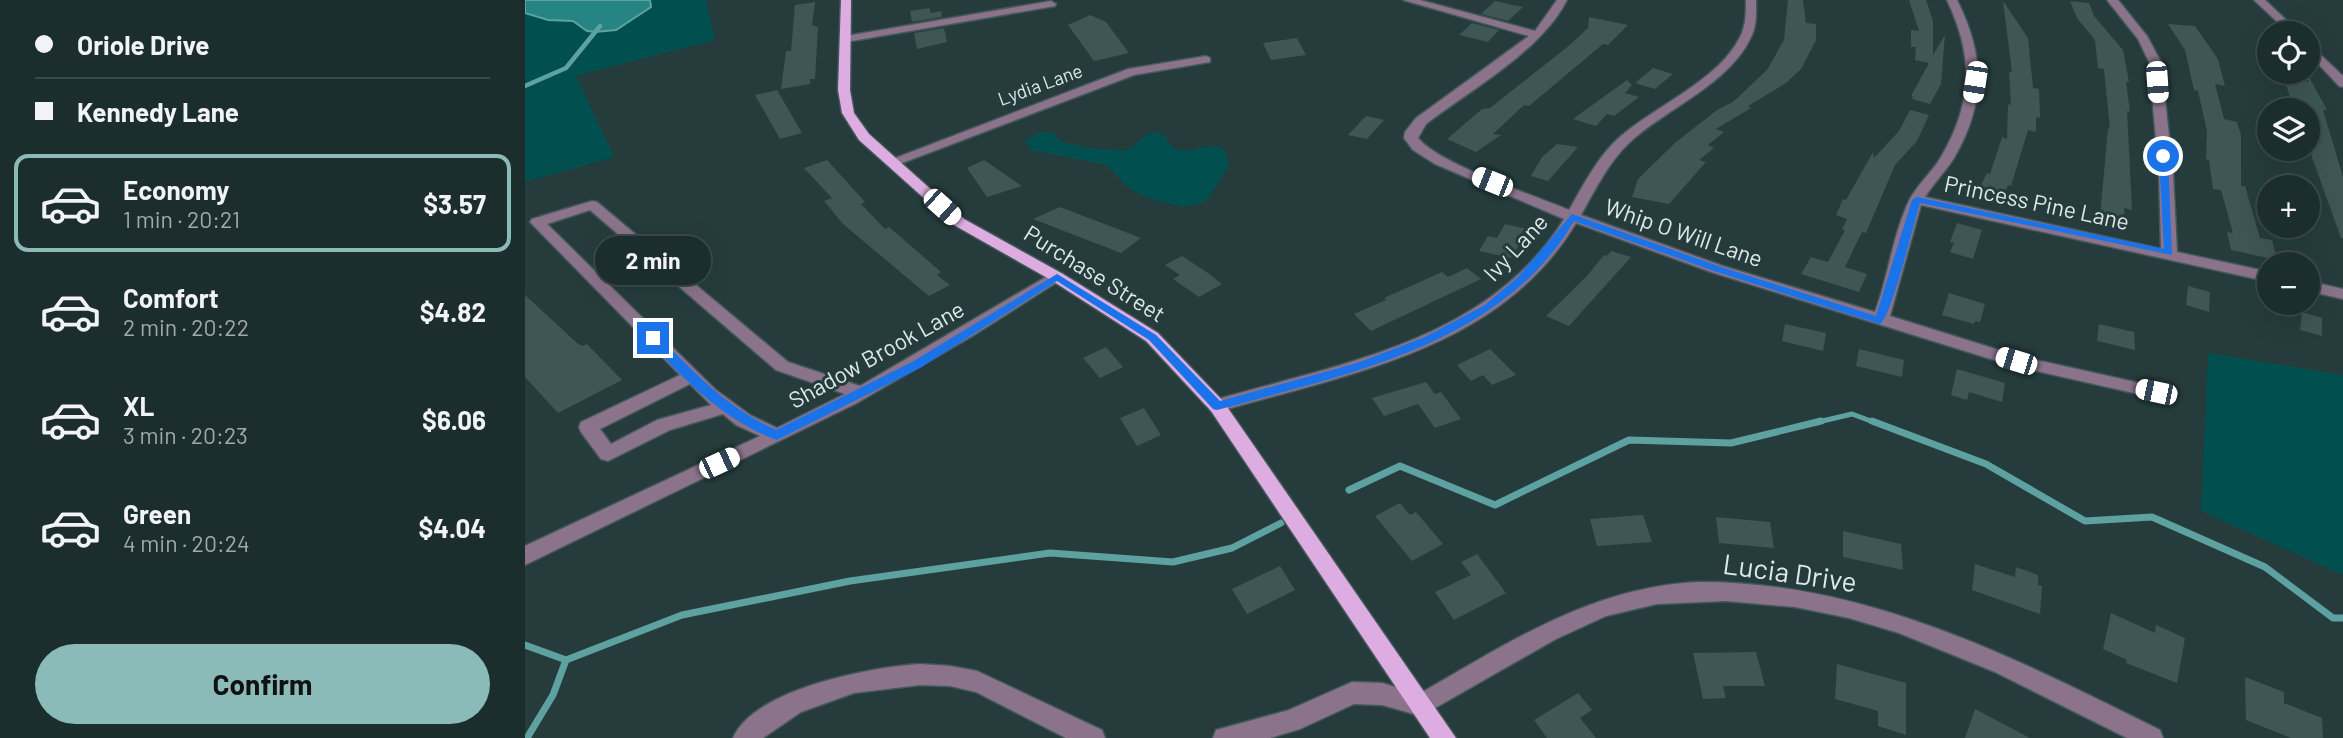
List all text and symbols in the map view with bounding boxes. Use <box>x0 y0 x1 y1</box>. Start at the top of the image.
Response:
map controls <box>2257 21 2320 315</box>
button: locate <box>2257 21 2320 84</box>
text: Oriole Drive <box>77 29 209 60</box>
street label: Lydia Lane <box>995 58 1085 110</box>
car <box>1962 60 1989 104</box>
car <box>2146 60 2169 104</box>
text: Kennedy Lane <box>77 96 239 127</box>
button: layers <box>2257 98 2320 161</box>
route start <box>2147 140 2179 172</box>
car <box>1469 164 1516 200</box>
street label: Princess Pine Lane <box>1942 169 2132 235</box>
icon: car <box>39 172 102 235</box>
text: Economy <box>123 174 229 205</box>
button: + <box>2257 175 2320 238</box>
car <box>920 185 965 229</box>
text: $3.57 <box>423 188 486 219</box>
street label: Whip O Will Lane <box>1601 192 1767 272</box>
text: 1 min · 20:21 <box>123 205 240 233</box>
street label: Ivy Lane <box>1477 208 1553 286</box>
street label: Purchase Street <box>1019 218 1171 328</box>
callout: 2 min <box>595 236 711 286</box>
text: 2 min <box>625 246 681 274</box>
button: − <box>2257 252 2320 315</box>
icon: car <box>39 280 102 343</box>
text: Comfort <box>123 282 219 313</box>
street label: Shadow Brook Lane <box>783 294 969 414</box>
text: $4.82 <box>420 296 486 327</box>
text: 2 min · 20:22 <box>123 313 249 341</box>
route end <box>637 322 669 354</box>
car <box>1993 345 2040 377</box>
car <box>2134 377 2179 407</box>
icon: car <box>39 388 102 451</box>
text: XL <box>123 390 154 421</box>
text: $6.06 <box>422 404 486 435</box>
text: 3 min · 20:23 <box>123 421 248 449</box>
car <box>696 445 743 481</box>
icon: car <box>39 496 102 559</box>
text: Green <box>123 498 191 529</box>
text: $4.04 <box>419 512 486 543</box>
text: 4 min · 20:24 <box>123 529 250 557</box>
street label: Lucia Drive <box>1721 546 1859 598</box>
button: Confirm <box>35 644 490 724</box>

